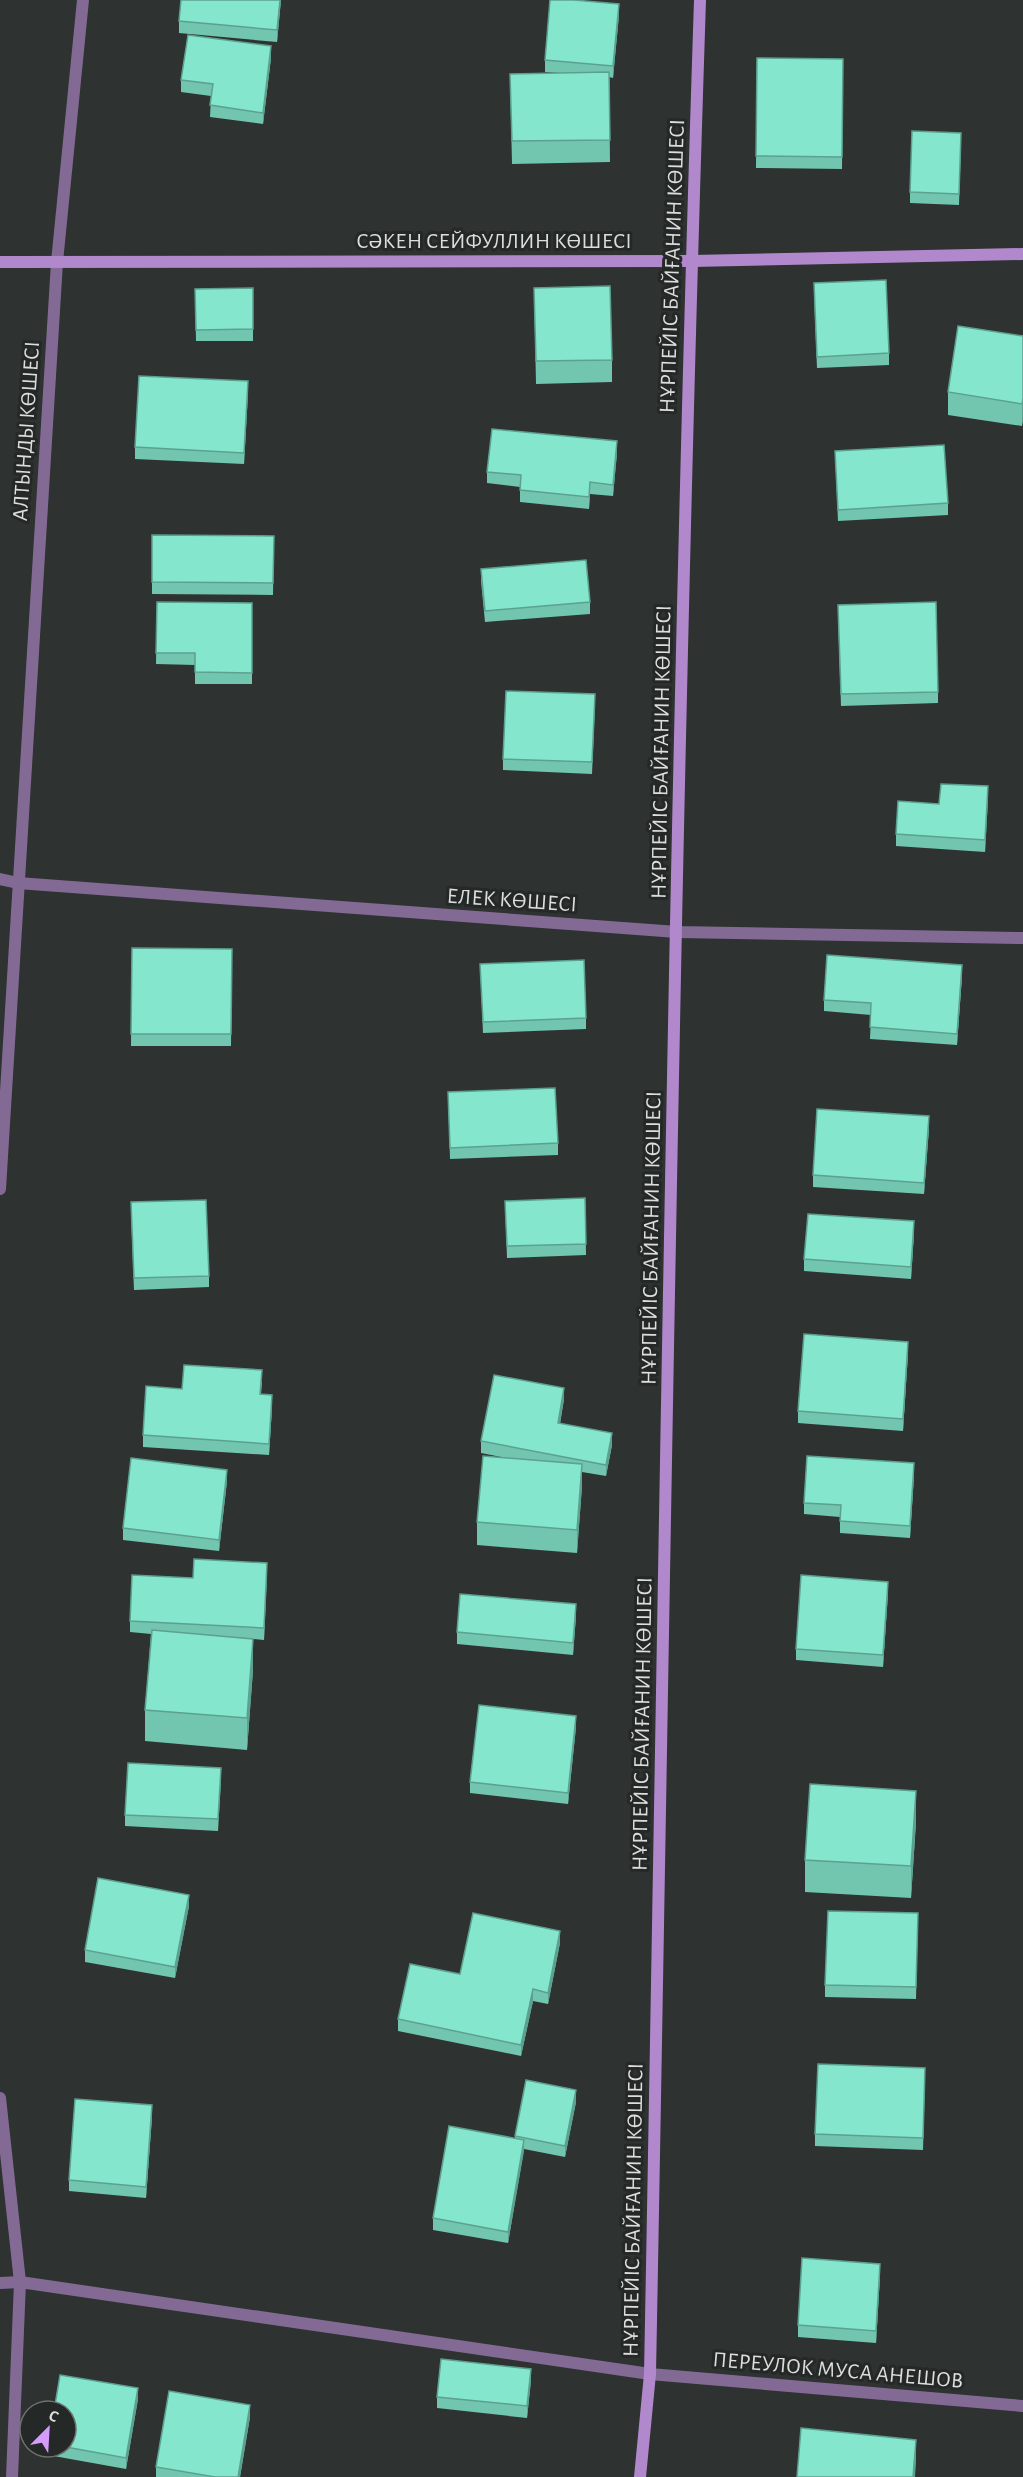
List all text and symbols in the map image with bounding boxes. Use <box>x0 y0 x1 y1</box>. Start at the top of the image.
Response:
street label: НҰРПЕЙІС БАЙҒАНИН КӨШЕСІ <box>656 119 688 414</box>
street label: СӘКЕН СЕЙФУЛЛИН КӨШЕСІ <box>356 230 632 252</box>
street label: АЛТЫНДЫ КӨШЕСІ <box>9 340 43 522</box>
street label: НҰРПЕЙІС БАЙҒАНИН КӨШЕСІ <box>647 605 675 899</box>
street label: ЕЛЕК КӨШЕСІ <box>446 884 578 916</box>
street label: НҰРПЕЙІС БАЙҒАНИН КӨШЕСІ <box>637 1091 665 1385</box>
street label: НҰРПЕЙІС БАЙҒАНИН КӨШЕСІ <box>628 1577 656 1871</box>
street label: НҰРПЕЙІС БАЙҒАНИН КӨШЕСІ <box>619 2063 647 2357</box>
street label: ПЕРЕУЛОК МУСА АНЕШОВ <box>712 2348 964 2392</box>
north arrow <box>18 2399 78 2459</box>
text: С <box>46 2407 61 2425</box>

